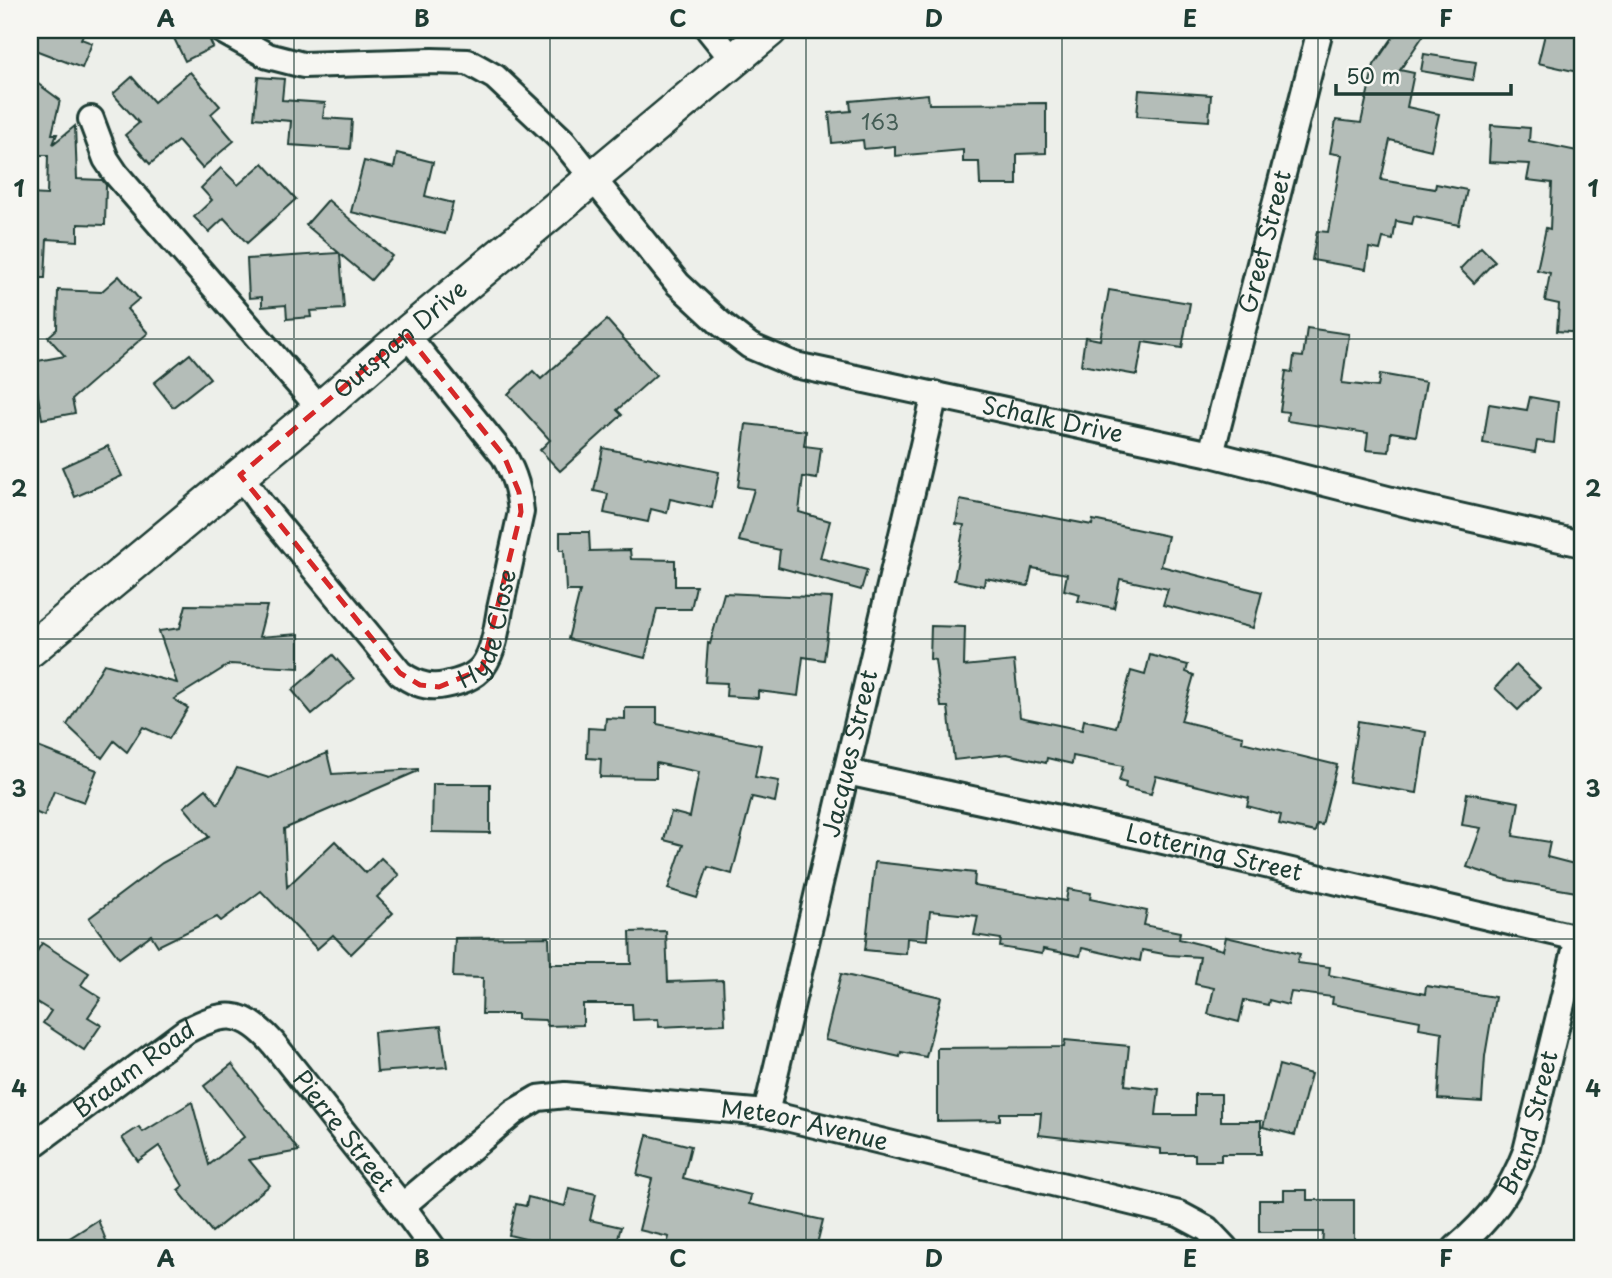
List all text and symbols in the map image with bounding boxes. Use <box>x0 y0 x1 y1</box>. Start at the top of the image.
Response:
text: A <box>157 0 175 35</box>
text: B <box>414 0 430 35</box>
text: C <box>669 0 687 35</box>
text: D <box>925 0 943 35</box>
text: E <box>1183 0 1197 35</box>
text: F <box>1439 0 1453 35</box>
scale bar <box>1336 52 1510 96</box>
text: 50 m <box>1346 59 1400 91</box>
house number: 163 <box>861 105 899 137</box>
street label: Greef Street <box>1228 166 1299 317</box>
text: 1 <box>14 170 25 205</box>
text: 1 <box>1588 170 1599 205</box>
street label: Outspan Drive <box>324 270 474 406</box>
street label: Schalk Drive <box>979 386 1127 451</box>
text: 2 <box>11 470 27 505</box>
text: 2 <box>1585 470 1601 505</box>
street label: Hyde Close <box>451 566 524 696</box>
street label: Jacques Street <box>811 666 886 841</box>
text: 3 <box>11 770 27 805</box>
text: 3 <box>1585 770 1601 805</box>
street label: Lottering Street <box>1123 813 1307 889</box>
street label: Braam Road <box>64 1010 200 1125</box>
street label: Brand Street <box>1488 1046 1566 1201</box>
street label: Pierre Street <box>285 1061 405 1199</box>
text: 4 <box>11 1070 27 1105</box>
text: 4 <box>1585 1070 1601 1105</box>
street label: Meteor Avenue <box>720 1089 892 1158</box>
text: A <box>157 1240 175 1275</box>
text: B <box>414 1240 430 1275</box>
text: C <box>669 1240 687 1275</box>
text: D <box>925 1240 943 1275</box>
text: E <box>1183 1240 1197 1275</box>
text: F <box>1439 1240 1453 1275</box>

